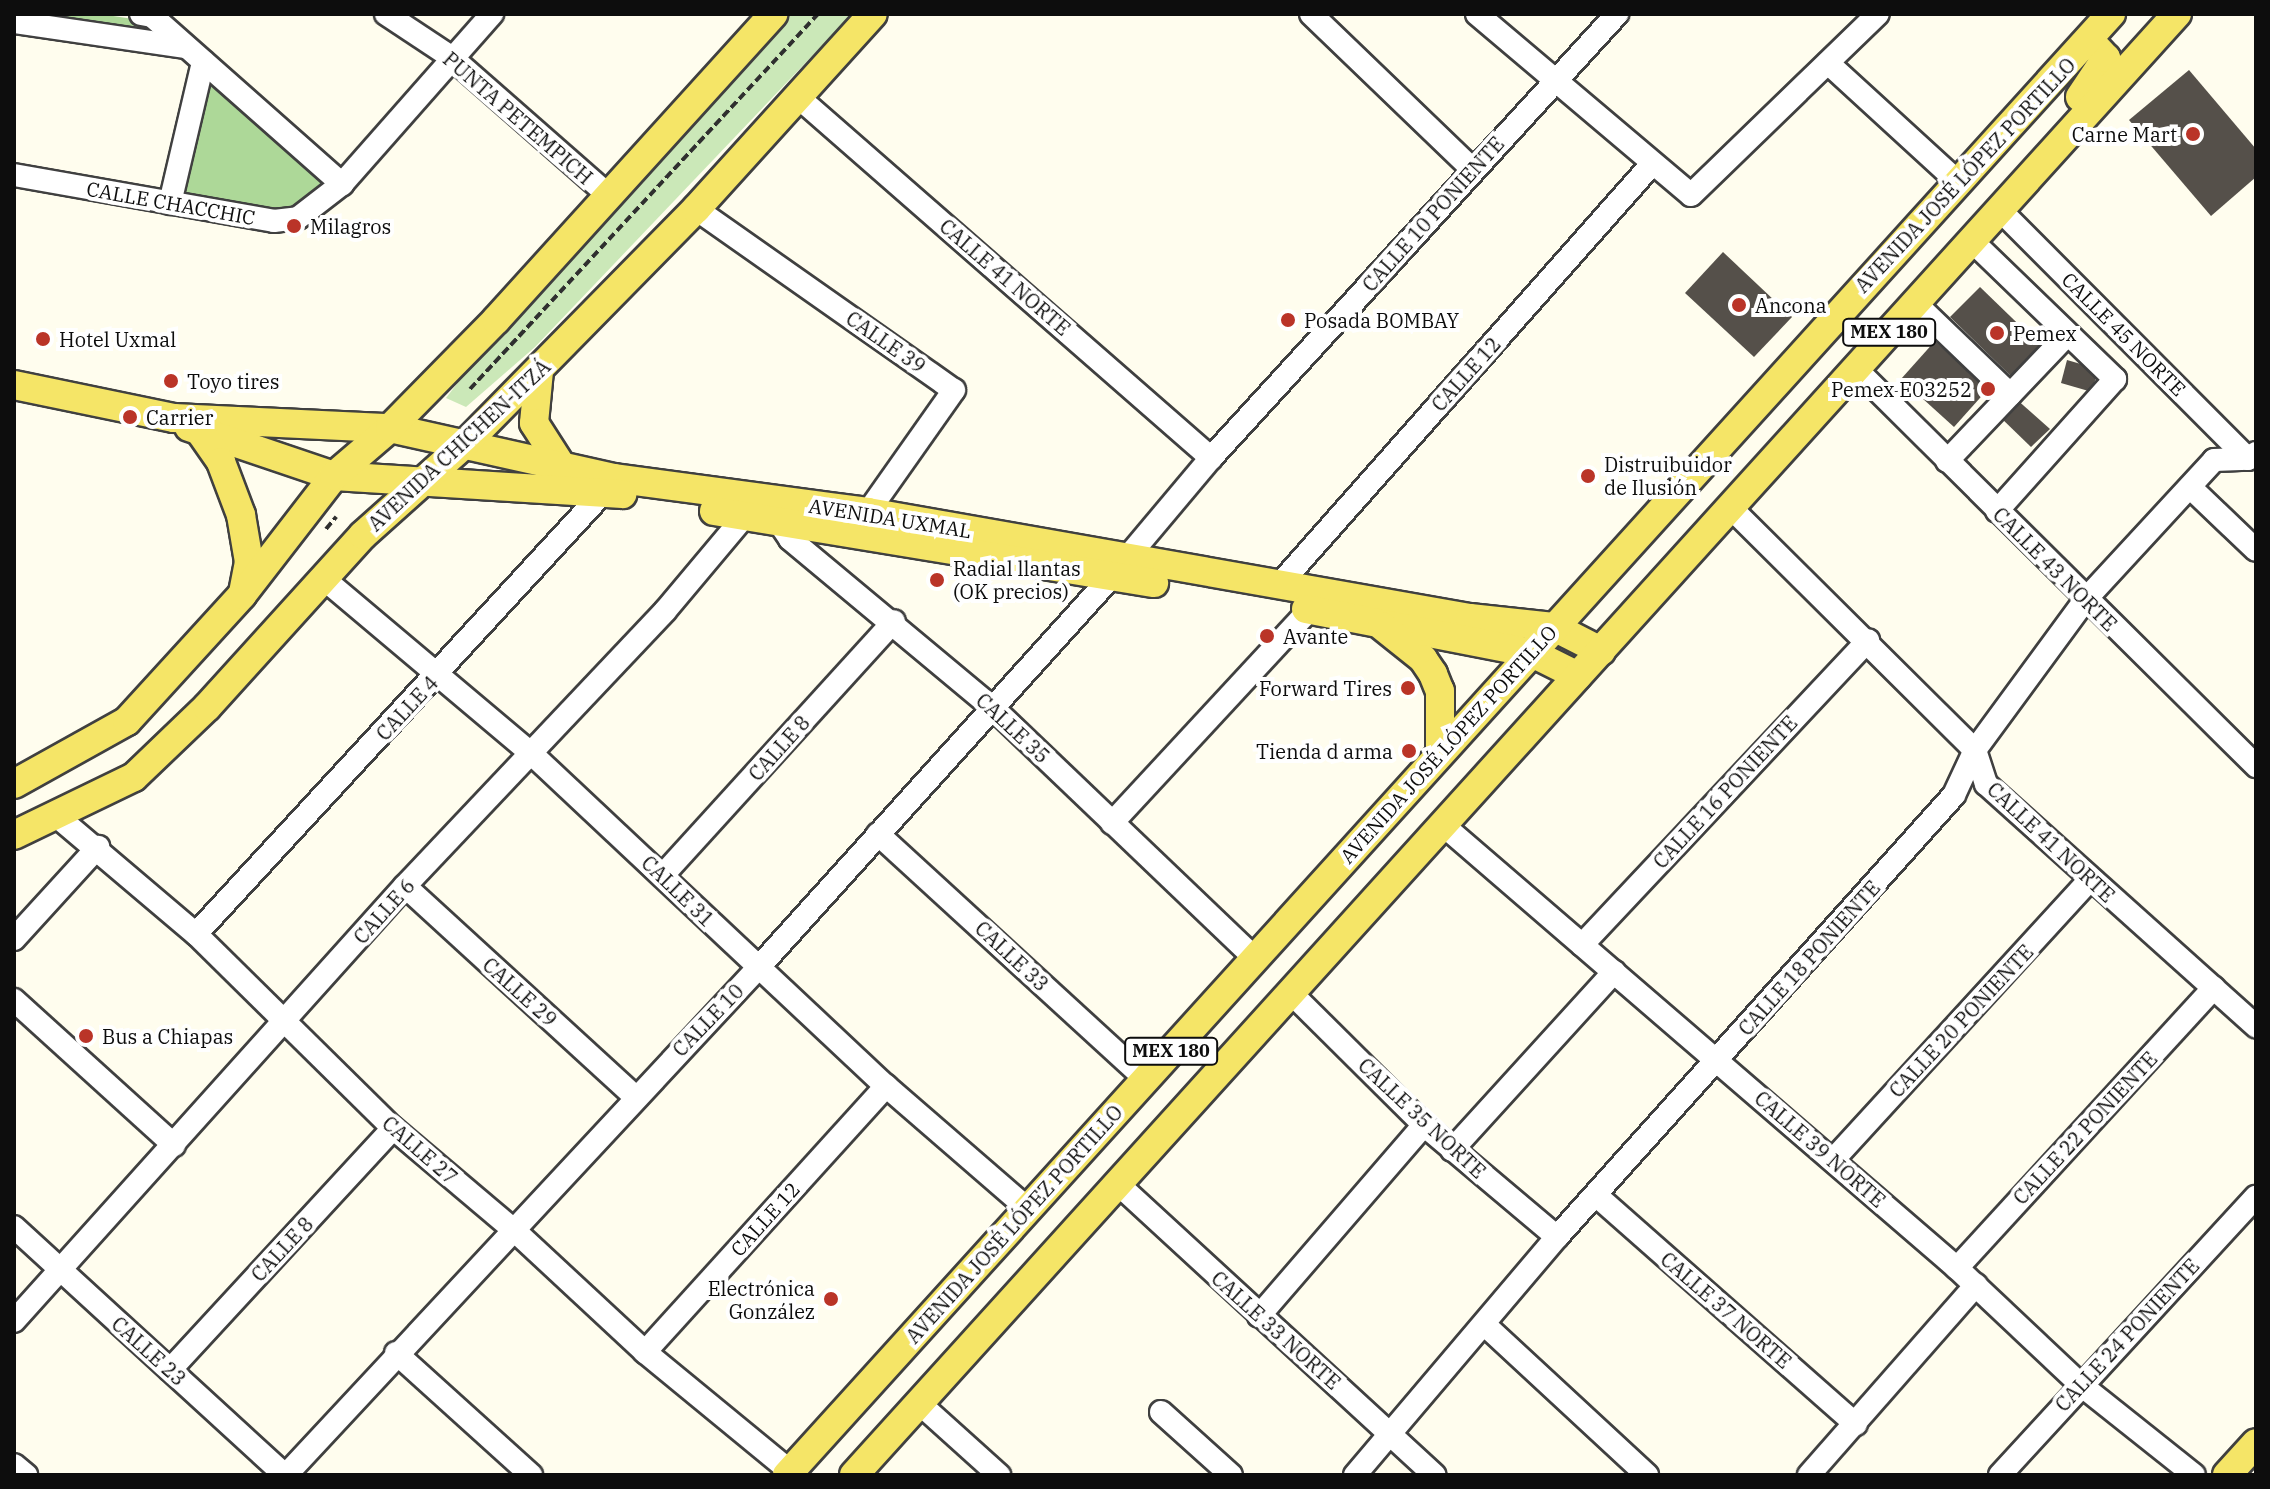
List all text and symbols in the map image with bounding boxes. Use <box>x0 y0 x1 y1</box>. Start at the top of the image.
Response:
street label: PUNTA PETEMPICH <box>438 47 598 189</box>
street label: AVENIDA JOSÉ LÓPEZ PORTILLO <box>1850 53 2080 297</box>
place label: Carne Mart <box>2072 122 2177 146</box>
marker: Carne Mart <box>2184 125 2202 143</box>
street label: CALLE 10 PONIENTE <box>1357 132 1509 296</box>
street label: CALLE CHACCHIC <box>85 176 257 230</box>
place label: Milagros <box>310 214 391 238</box>
street label: CALLE 41 NORTE <box>935 214 1075 340</box>
marker: Milagros <box>285 217 303 235</box>
street label: CALLE 45 NORTE <box>2057 267 2191 401</box>
place label: Ancona <box>1755 293 1827 317</box>
marker: Ancona <box>1730 296 1748 314</box>
street label: CALLE 39 <box>842 306 930 378</box>
place label: Posada BOMBAY <box>1304 308 1459 332</box>
marker: Posada BOMBAY <box>1279 311 1297 329</box>
road number: MEX 180 <box>1841 318 1937 346</box>
place label: Pemex <box>2013 321 2077 345</box>
marker: Pemex <box>1988 324 2006 342</box>
place label: Hotel Uxmal <box>59 327 176 351</box>
marker: Hotel Uxmal <box>34 330 52 348</box>
street label: CALLE 12 <box>1426 332 1506 416</box>
street label: AVENIDA CHICHEN-ITZÁ <box>363 354 555 536</box>
place label: Toyo tires <box>187 369 279 393</box>
marker: Toyo tires <box>162 372 180 390</box>
place label: Pemex E03252 <box>1831 377 1972 401</box>
marker: Pemex E03252 <box>1979 380 1997 398</box>
place label: Carrier <box>146 405 213 429</box>
marker: Carrier <box>121 408 139 426</box>
place label: Distruibuidor de Ilusión <box>1604 452 1732 499</box>
marker: Distruibuidor de Ilusión <box>1579 467 1597 485</box>
street label: AVENIDA UXMAL <box>807 493 973 543</box>
street label: CALLE 43 NORTE <box>1988 502 2122 636</box>
place label: Radial llantas (OK precios) <box>953 556 1081 603</box>
marker: Radial llantas (OK precios) <box>928 571 946 589</box>
street label: AVENIDA JOSÉ LÓPEZ PORTILLO <box>1335 620 1561 868</box>
place label: Avante <box>1283 624 1348 648</box>
marker: Avante <box>1258 627 1276 645</box>
street label: CALLE 4 <box>371 671 443 745</box>
place label: Forward Tires <box>1259 676 1392 700</box>
marker: Forward Tires <box>1399 679 1417 697</box>
street label: CALLE 35 <box>971 688 1055 768</box>
street label: CALLE 8 <box>743 710 815 786</box>
street label: CALLE 16 PONIENTE <box>1648 711 1802 873</box>
place label: Tienda d arma <box>1256 739 1393 763</box>
marker: Tienda d arma <box>1400 742 1418 760</box>
street label: CALLE 41 NORTE <box>1982 777 2120 907</box>
street label: CALLE 31 <box>637 851 719 931</box>
street label: CALLE 6 <box>348 873 420 949</box>
street label: CALLE 18 PONIENTE <box>1733 876 1885 1040</box>
street label: CALLE 33 <box>970 916 1054 996</box>
street label: CALLE 20 PONIENTE <box>1884 940 2038 1102</box>
street label: CALLE 29 <box>478 952 562 1032</box>
street label: CALLE 10 <box>668 979 748 1061</box>
place label: Bus a Chiapas <box>102 1024 233 1048</box>
marker: Bus a Chiapas <box>77 1027 95 1045</box>
road number: MEX 180 <box>1123 1037 1219 1065</box>
street label: CALLE 22 PONIENTE <box>2008 1047 2162 1209</box>
street label: CALLE 35 NORTE <box>1353 1053 1491 1183</box>
street label: CALLE 39 NORTE <box>1750 1086 1890 1212</box>
street label: AVENIDA JOSÉ LÓPEZ PORTILLO <box>901 1100 1127 1348</box>
street label: CALLE 27 <box>378 1111 462 1189</box>
street label: CALLE 12 <box>725 1177 805 1261</box>
street label: CALLE 8 <box>246 1212 318 1286</box>
street label: CALLE 37 NORTE <box>1656 1247 1796 1373</box>
street label: CALLE 24 PONIENTE <box>2050 1254 2204 1416</box>
street label: CALLE 33 NORTE <box>1207 1266 1345 1394</box>
place label: Electrónica González <box>708 1276 815 1323</box>
marker: Electrónica González <box>822 1290 840 1308</box>
street label: CALLE 23 <box>107 1311 191 1391</box>

